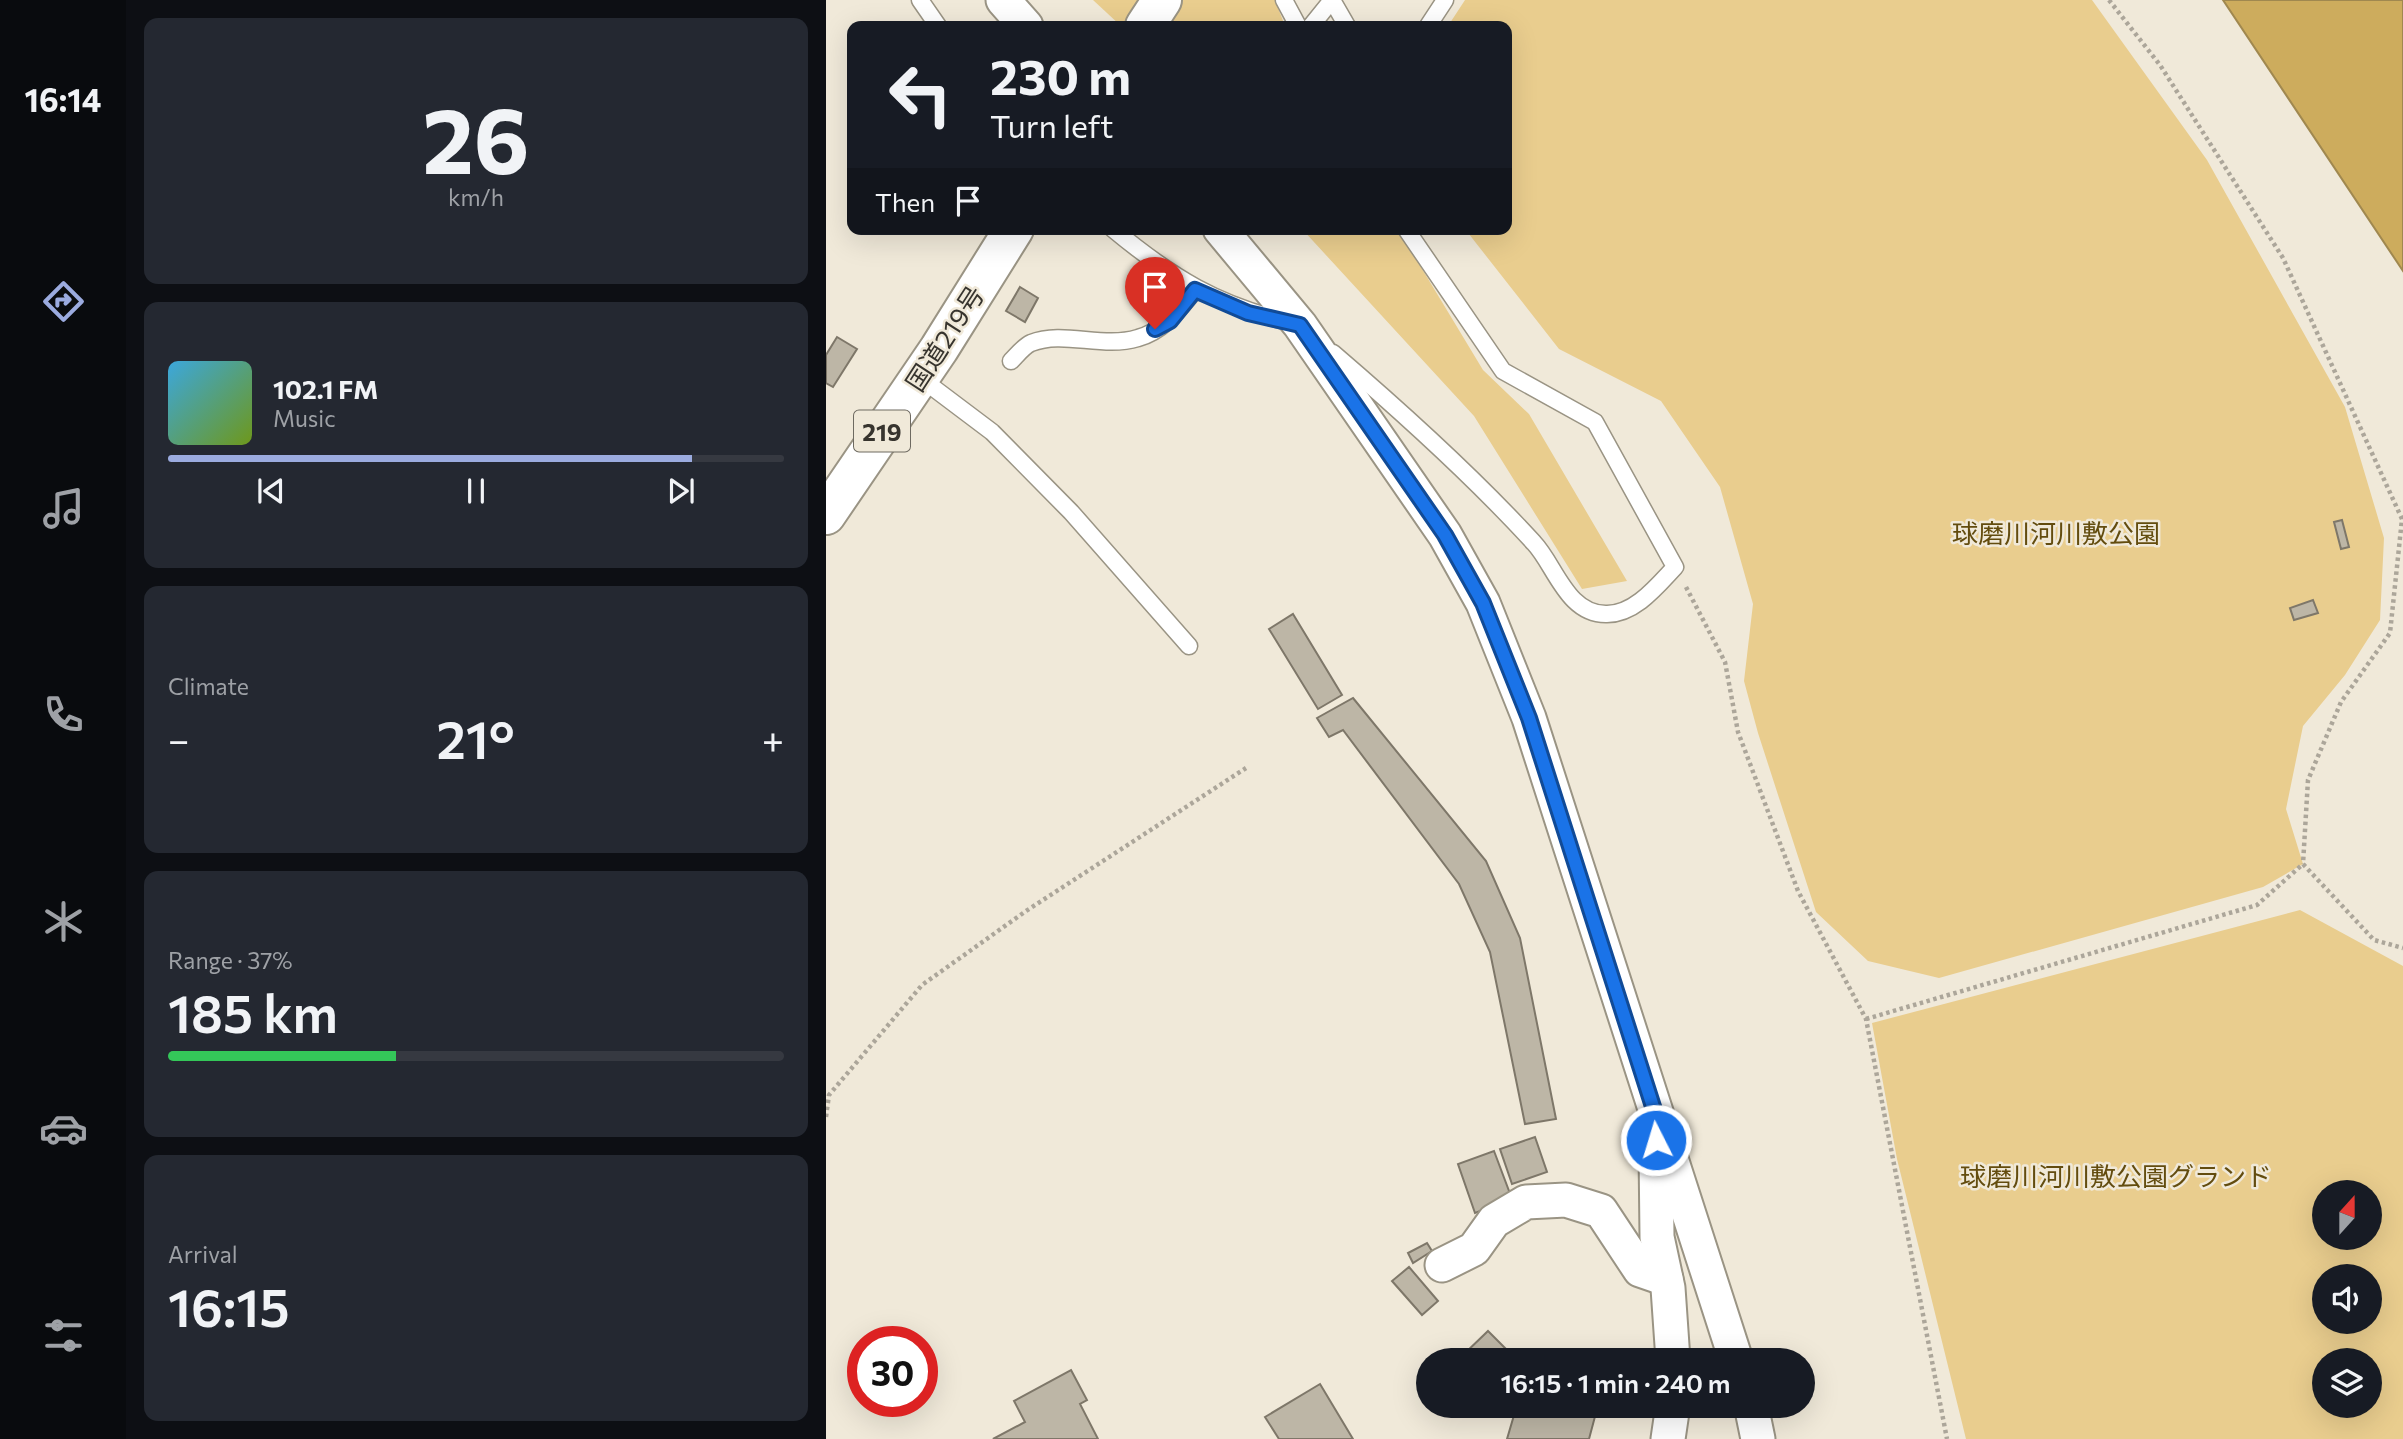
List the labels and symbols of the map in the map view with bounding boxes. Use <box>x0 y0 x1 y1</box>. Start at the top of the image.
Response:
pin <box>1125 257 1185 329</box>
street label: 国道219号 <box>899 280 989 396</box>
road number: 219 <box>854 410 910 452</box>
park label: 球磨川河川敷公園 <box>1952 517 2160 548</box>
position arrow <box>1619 1103 1693 1177</box>
park label: 球磨川河川敷公園グランド <box>1960 1160 2272 1191</box>
north arrow <box>2312 1180 2382 1250</box>
speed limit sign: 30 <box>847 1326 938 1417</box>

